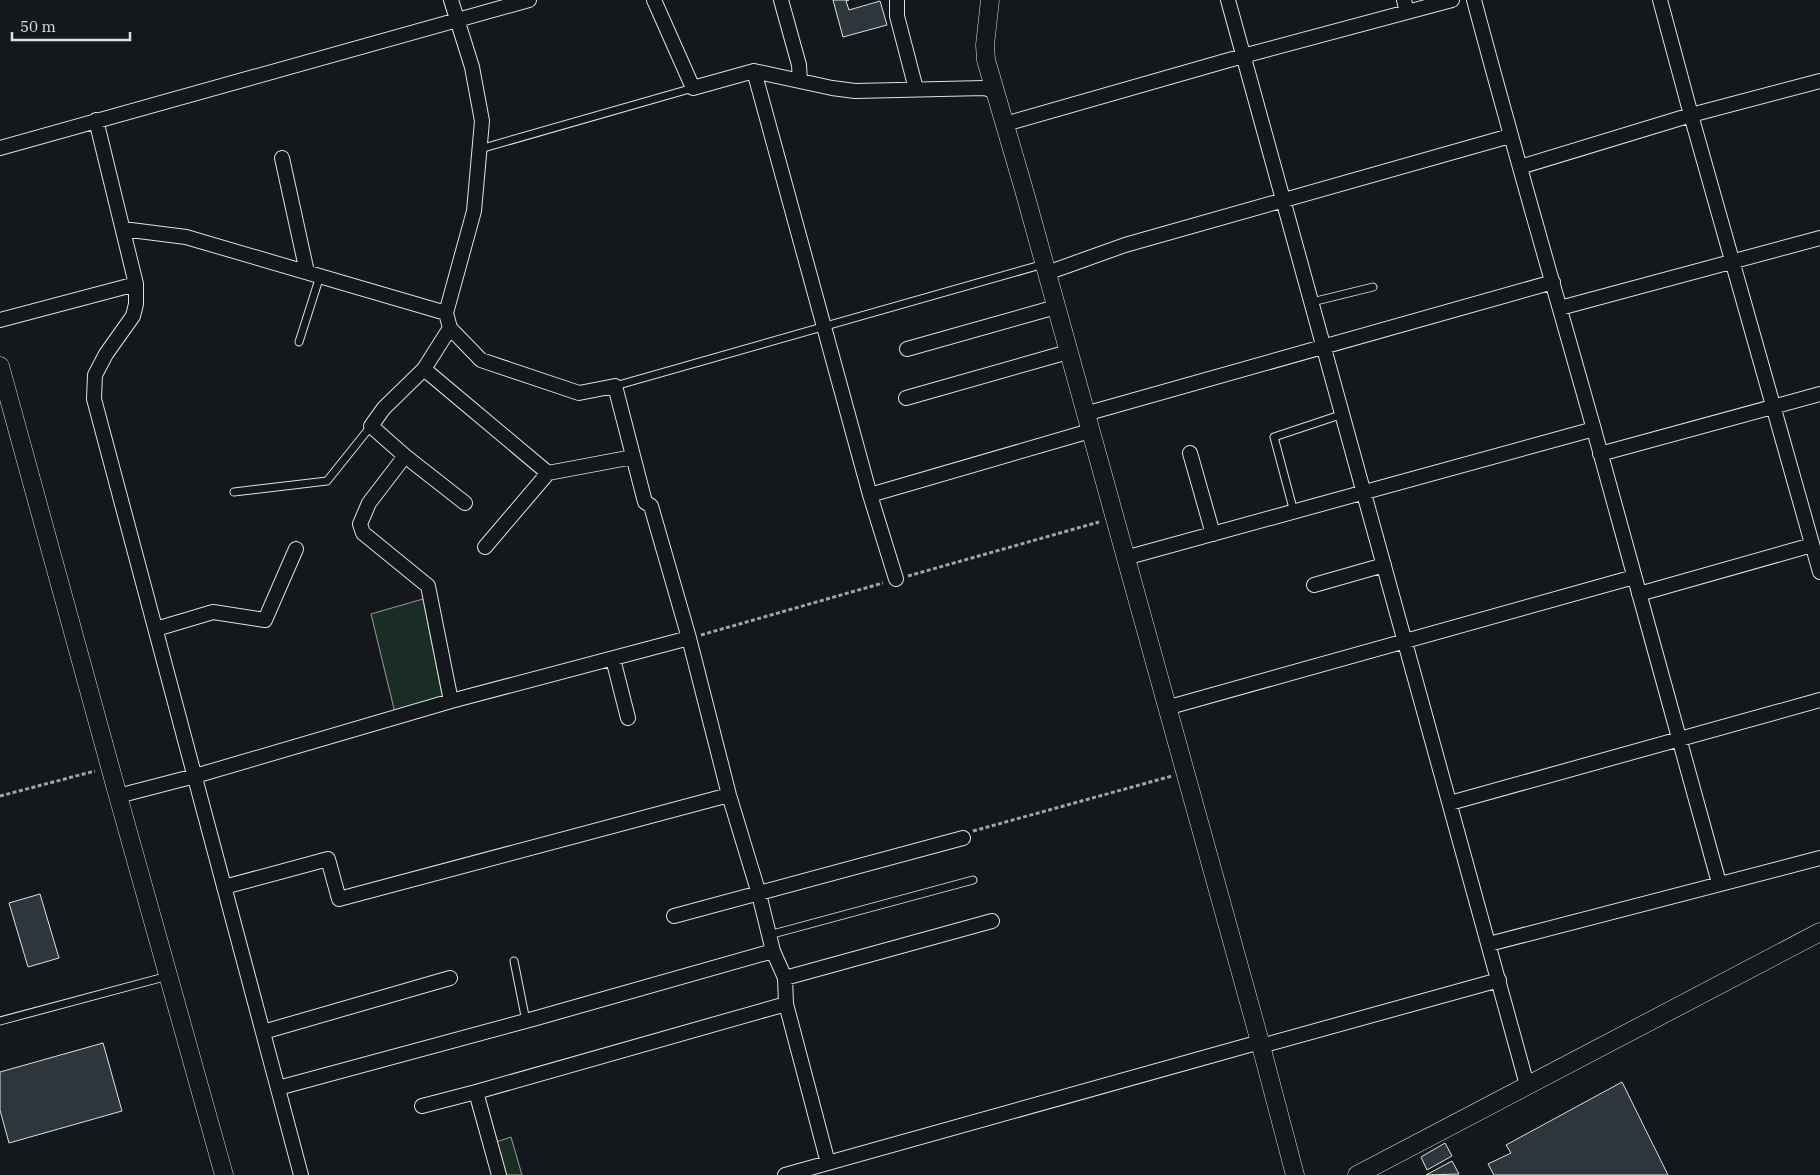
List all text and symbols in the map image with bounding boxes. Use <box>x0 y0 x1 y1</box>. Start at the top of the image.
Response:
scale bar <box>12 10 130 42</box>
text: 50 m <box>20 17 56 36</box>

